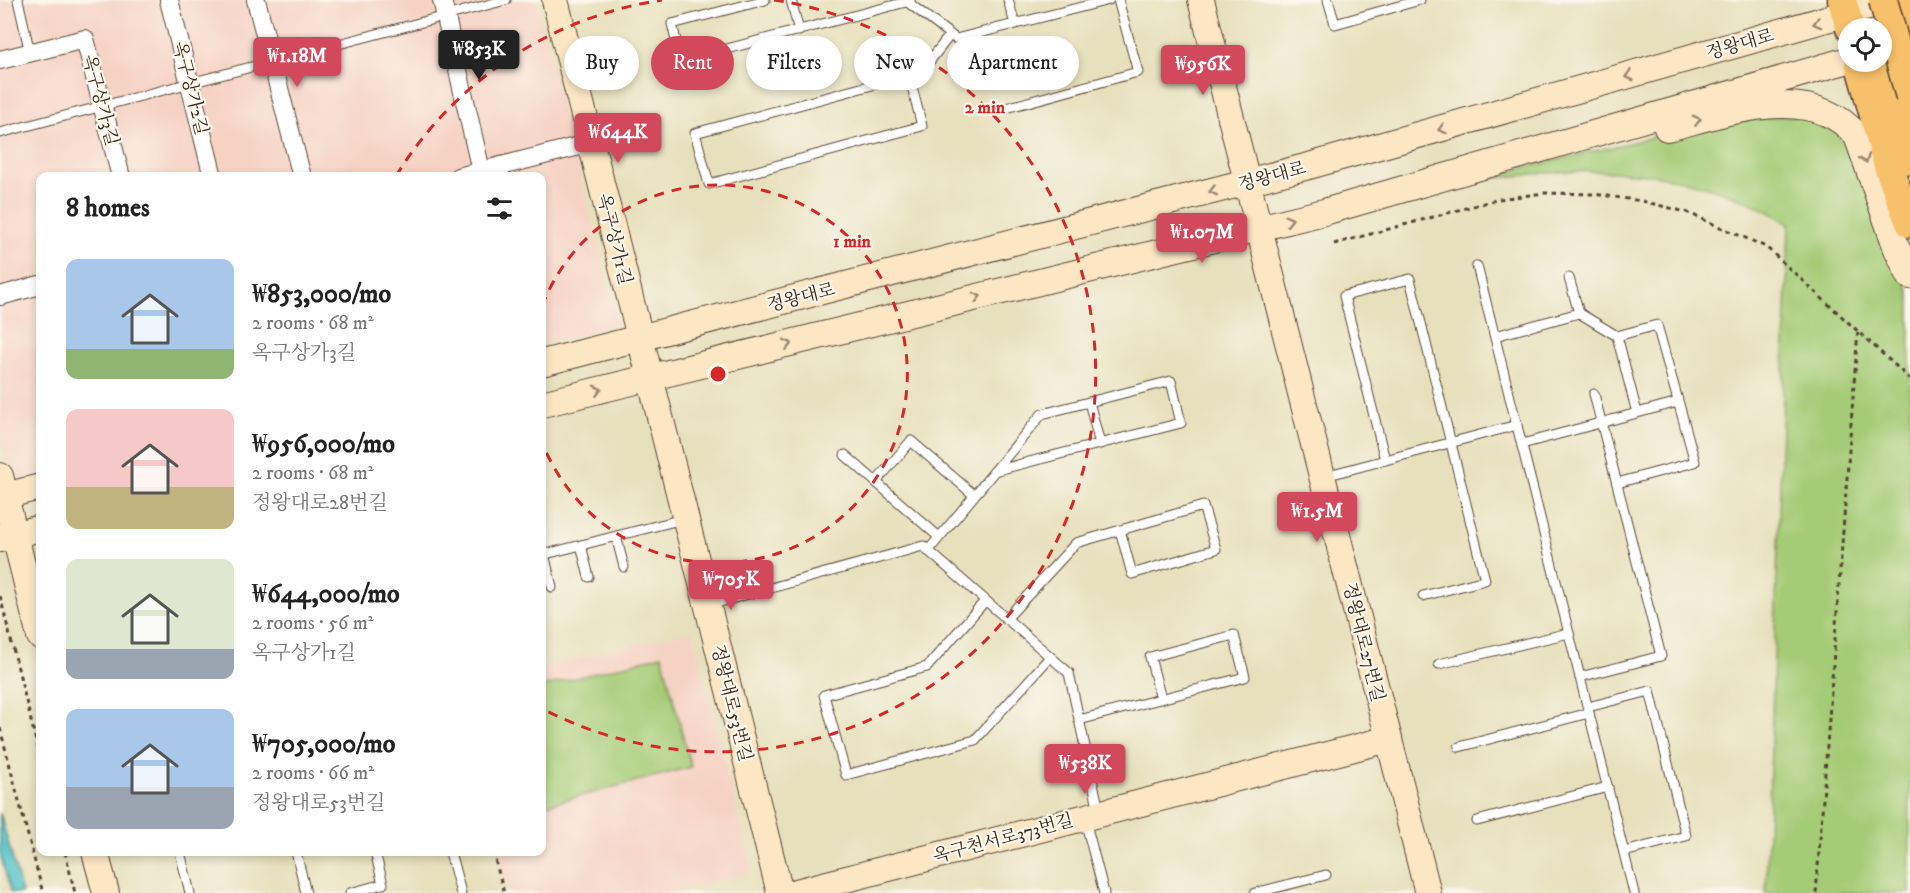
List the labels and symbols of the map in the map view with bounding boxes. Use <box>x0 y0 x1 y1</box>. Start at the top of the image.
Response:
one-way arrow <box>1812 15 1822 28</box>
street label: 정왕대로 <box>1704 25 1777 65</box>
pin: ₩853K <box>437 30 521 81</box>
pin: ₩1.18M <box>248 37 346 88</box>
street label: 옥구상가2길 <box>168 39 212 137</box>
pin: ₩956K <box>1161 45 1245 96</box>
street label: 옥구상가3길 <box>77 52 123 148</box>
one-way arrow <box>1624 69 1635 81</box>
text: 2 min <box>965 97 1006 119</box>
pin: ₩644K <box>576 113 660 164</box>
one-way arrow <box>1692 115 1702 128</box>
one-way arrow <box>1437 122 1447 134</box>
one-way arrow <box>1858 153 1871 164</box>
street label: 정왕대로 <box>1236 157 1309 197</box>
one-way arrow <box>1208 184 1218 197</box>
street label: 옥구상가1길 <box>592 191 636 287</box>
pin: ₩1.07M <box>1153 213 1251 264</box>
one-way arrow <box>1283 215 1293 228</box>
text: 1 min <box>833 231 872 253</box>
street label: 정왕대로 <box>765 279 838 317</box>
one-way arrow <box>972 292 982 305</box>
one-way arrow <box>782 338 792 351</box>
centre of rings <box>708 364 728 384</box>
one-way arrow <box>593 385 603 398</box>
pin: ₩1.5M <box>1275 492 1359 543</box>
pin: ₩705K <box>689 560 773 611</box>
street label: 정왕대로27번길 <box>1338 580 1388 704</box>
street label: 정왕대로53번길 <box>706 642 756 764</box>
pin: ₩538K <box>1043 744 1127 795</box>
street label: 옥구천서로373번길 <box>931 810 1076 868</box>

